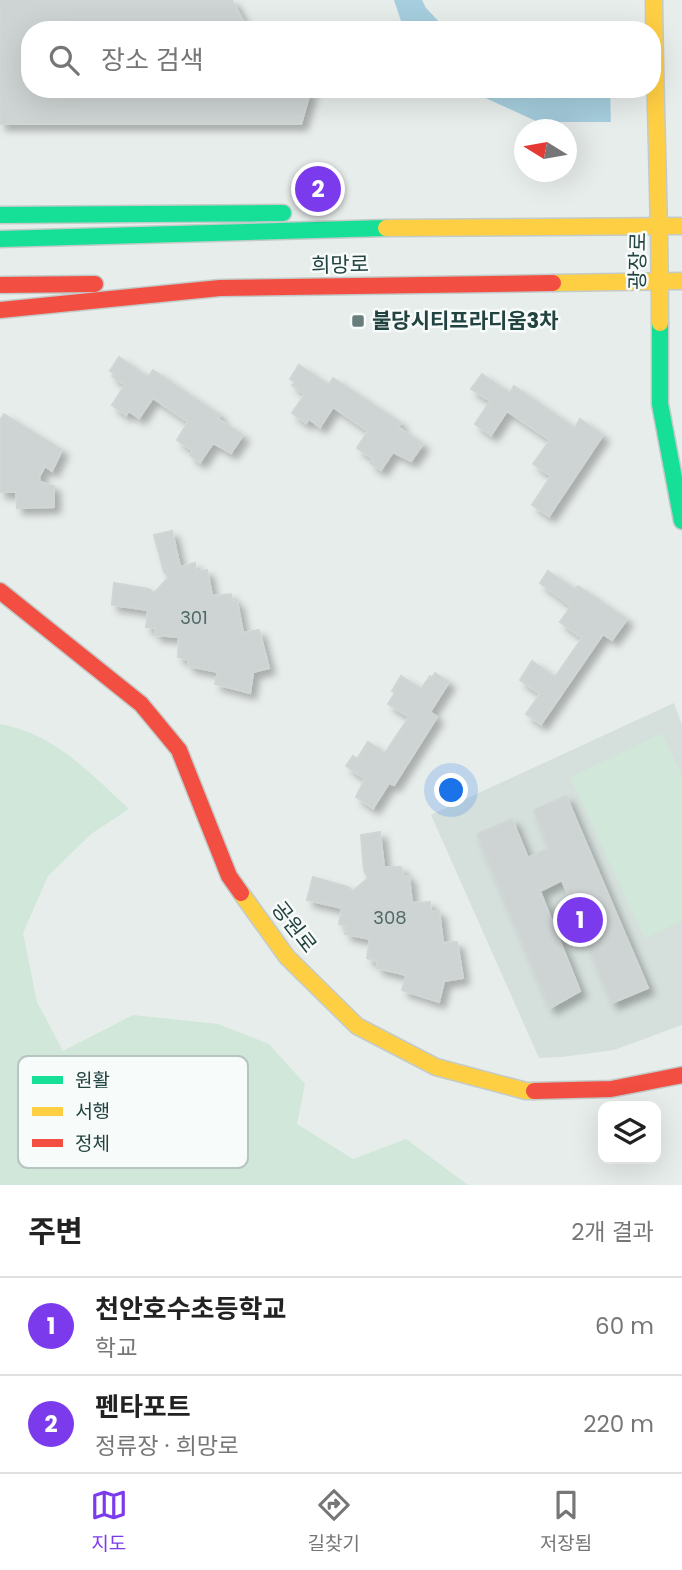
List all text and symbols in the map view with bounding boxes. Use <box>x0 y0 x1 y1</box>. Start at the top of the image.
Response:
search box <box>21 21 661 98</box>
icon: search <box>45 41 83 79</box>
text: 장소 검색 <box>101 42 204 78</box>
north arrow <box>514 119 577 182</box>
pin: 2 <box>295 163 341 215</box>
street label: 광장로 <box>622 232 653 290</box>
street label: 희망로 <box>311 249 369 280</box>
place label: 불당시티프라디움3차 <box>372 306 559 335</box>
marker: 불당시티프라디움3차 <box>350 313 366 329</box>
house number: 301 <box>180 605 208 630</box>
your location <box>434 773 468 807</box>
pin: 1 <box>557 894 603 946</box>
street label: 공원로 <box>265 895 324 958</box>
house number: 308 <box>373 905 407 930</box>
legend <box>18 1056 248 1168</box>
text: 원활 <box>75 1067 110 1094</box>
text: 서행 <box>75 1098 110 1125</box>
map controls <box>598 1101 661 1164</box>
button: layers <box>598 1101 661 1164</box>
text: 정체 <box>75 1130 110 1157</box>
text: 주변 <box>28 1210 83 1253</box>
text: 2개 결과 <box>571 1216 654 1248</box>
text: 천안호수초등학교 <box>95 1291 286 1327</box>
text: 1 <box>47 1310 55 1342</box>
text: 60 m <box>595 1310 654 1342</box>
text: 학교 <box>95 1332 137 1364</box>
text: 펜타포트 <box>95 1389 191 1425</box>
text: 2 <box>44 1408 58 1440</box>
text: 220 m <box>583 1408 654 1440</box>
text: 정류장 · 희망로 <box>95 1430 239 1462</box>
tab: 지도 <box>90 1486 128 1558</box>
tab: 길찾기 <box>308 1486 360 1558</box>
tab: 저장됨 <box>540 1486 592 1558</box>

